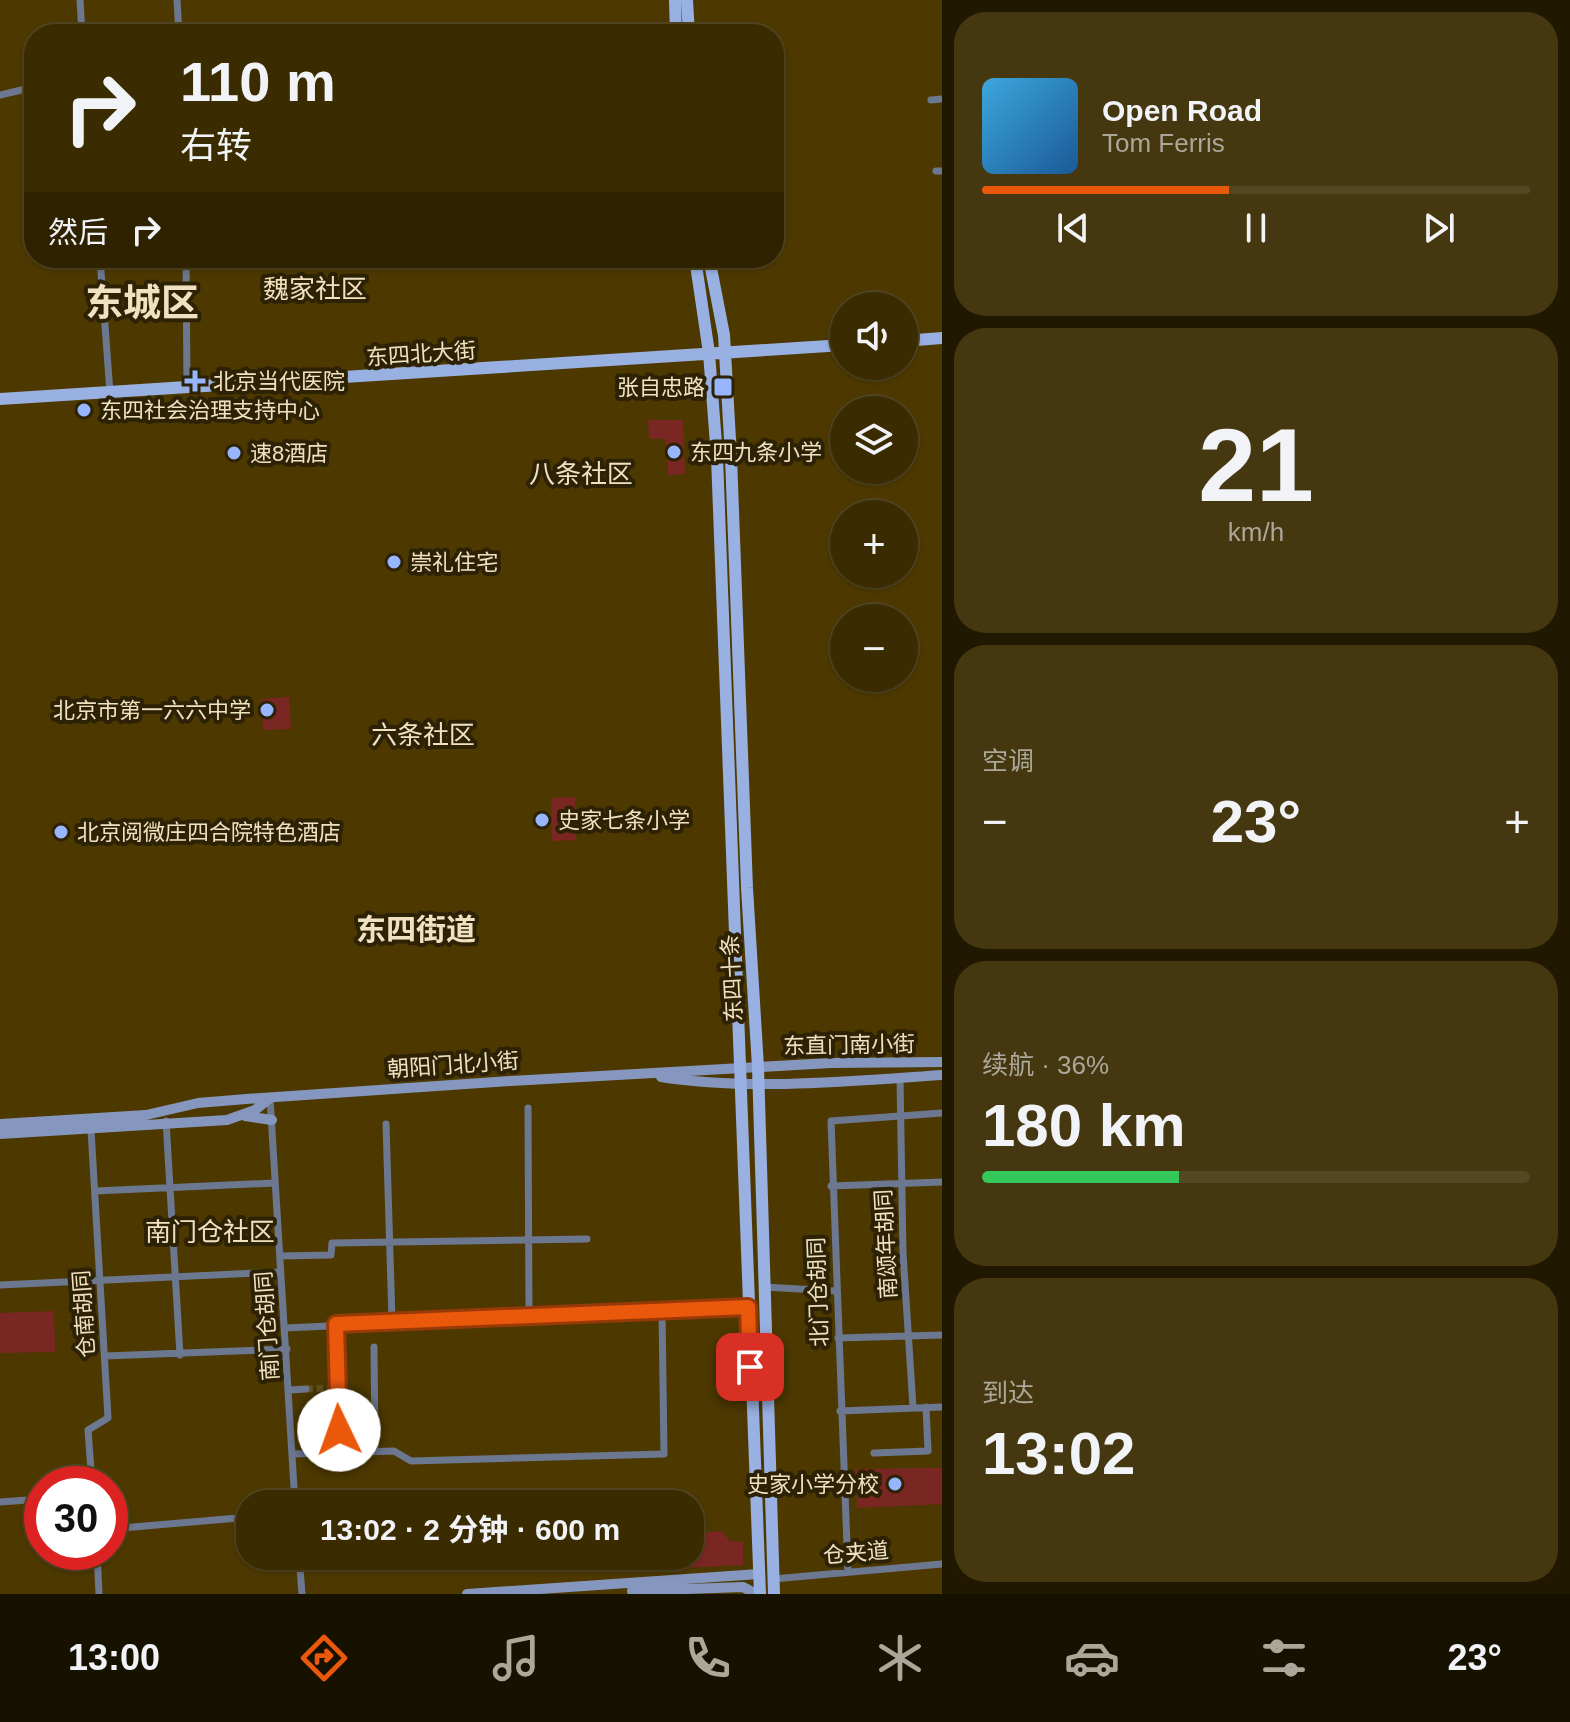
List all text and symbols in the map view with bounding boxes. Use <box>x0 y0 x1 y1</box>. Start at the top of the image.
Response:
text: 110 m <box>180 50 336 113</box>
icon: right <box>48 56 152 160</box>
text: Open Road <box>1102 94 1262 127</box>
text: 右转 <box>180 125 252 166</box>
text: Tom Ferris <box>1102 128 1225 158</box>
icon: previous <box>1051 206 1095 250</box>
icon: pause <box>1234 206 1278 250</box>
icon: next <box>1417 206 1461 250</box>
icon: right <box>124 208 168 252</box>
text: 然后 <box>48 216 108 249</box>
district label: 魏家社区 <box>263 274 367 304</box>
district label: 东城区 <box>85 282 199 324</box>
map controls <box>830 292 918 692</box>
button: sound <box>830 292 918 380</box>
street label: 东四北大街 <box>365 338 477 370</box>
place label: 北京当代医院 <box>213 369 345 394</box>
marker: 北京当代医院 <box>184 370 206 392</box>
place label: 张自忠路 <box>617 375 705 400</box>
marker: 张自忠路 <box>712 376 734 398</box>
button: layers <box>830 396 918 484</box>
place label: 东四社会治理支持中心 <box>100 398 320 423</box>
marker: 东四社会治理支持中心 <box>75 401 93 419</box>
text: 21 <box>1198 407 1314 523</box>
place label: 东四九条小学 <box>690 440 822 465</box>
place label: 速8酒店 <box>250 441 328 466</box>
marker: 东四九条小学 <box>665 443 683 461</box>
marker: 速8酒店 <box>225 444 243 462</box>
district label: 八条社区 <box>529 459 633 489</box>
button: + <box>830 500 918 588</box>
text: km/h <box>1228 517 1284 547</box>
place label: 崇礼住宅 <box>410 550 498 575</box>
marker: 崇礼住宅 <box>385 553 403 571</box>
button: − <box>830 604 918 692</box>
place label: 北京市第一六六中学 <box>53 698 251 723</box>
marker: 北京市第一六六中学 <box>258 701 276 719</box>
district label: 六条社区 <box>371 720 475 750</box>
text: 空调 <box>982 746 1034 776</box>
text: 23° <box>1211 788 1301 855</box>
text: − <box>982 797 1008 846</box>
text: + <box>1504 797 1530 846</box>
place label: 史家七条小学 <box>558 808 690 833</box>
marker: 史家七条小学 <box>533 811 551 829</box>
place label: 北京阅微庄四合院特色酒店 <box>77 820 341 845</box>
marker: 北京阅微庄四合院特色酒店 <box>52 823 70 841</box>
district label: 东四街道 <box>356 913 476 946</box>
street label: 东四十条 <box>717 933 747 1023</box>
street label: 东直门南小街 <box>783 1031 915 1059</box>
street label: 朝阳门北小街 <box>386 1048 520 1082</box>
text: 续航 · 36% <box>982 1050 1109 1080</box>
text: 180 km <box>982 1092 1186 1159</box>
street label: 南颂年胡同 <box>871 1188 901 1300</box>
district label: 南门仓社区 <box>145 1217 275 1247</box>
street label: 北门仓胡同 <box>804 1237 832 1347</box>
street label: 仓南胡同 <box>68 1269 100 1359</box>
street label: 南门仓胡同 <box>251 1270 283 1382</box>
pin <box>716 1333 784 1401</box>
icon: arrive <box>728 1345 772 1389</box>
text: 到达 <box>982 1378 1034 1408</box>
position arrow <box>297 1388 381 1472</box>
text: 13:02 <box>982 1420 1135 1487</box>
speed limit sign: 30 <box>24 1466 128 1570</box>
place label: 史家小学分校 <box>747 1472 879 1497</box>
marker: 史家小学分校 <box>886 1475 904 1493</box>
text: 13:02 · 2 分钟 · 600 m <box>320 1513 620 1546</box>
street label: 仓夹道 <box>822 1538 890 1568</box>
icon: directions <box>296 1630 352 1686</box>
icon: music <box>488 1630 544 1686</box>
icon: phone <box>680 1630 736 1686</box>
icon: climate <box>872 1630 928 1686</box>
icon: car <box>1064 1630 1120 1686</box>
icon: filters <box>1256 1630 1312 1686</box>
text: 13:00 <box>68 1637 160 1678</box>
text: 23° <box>1447 1637 1502 1678</box>

